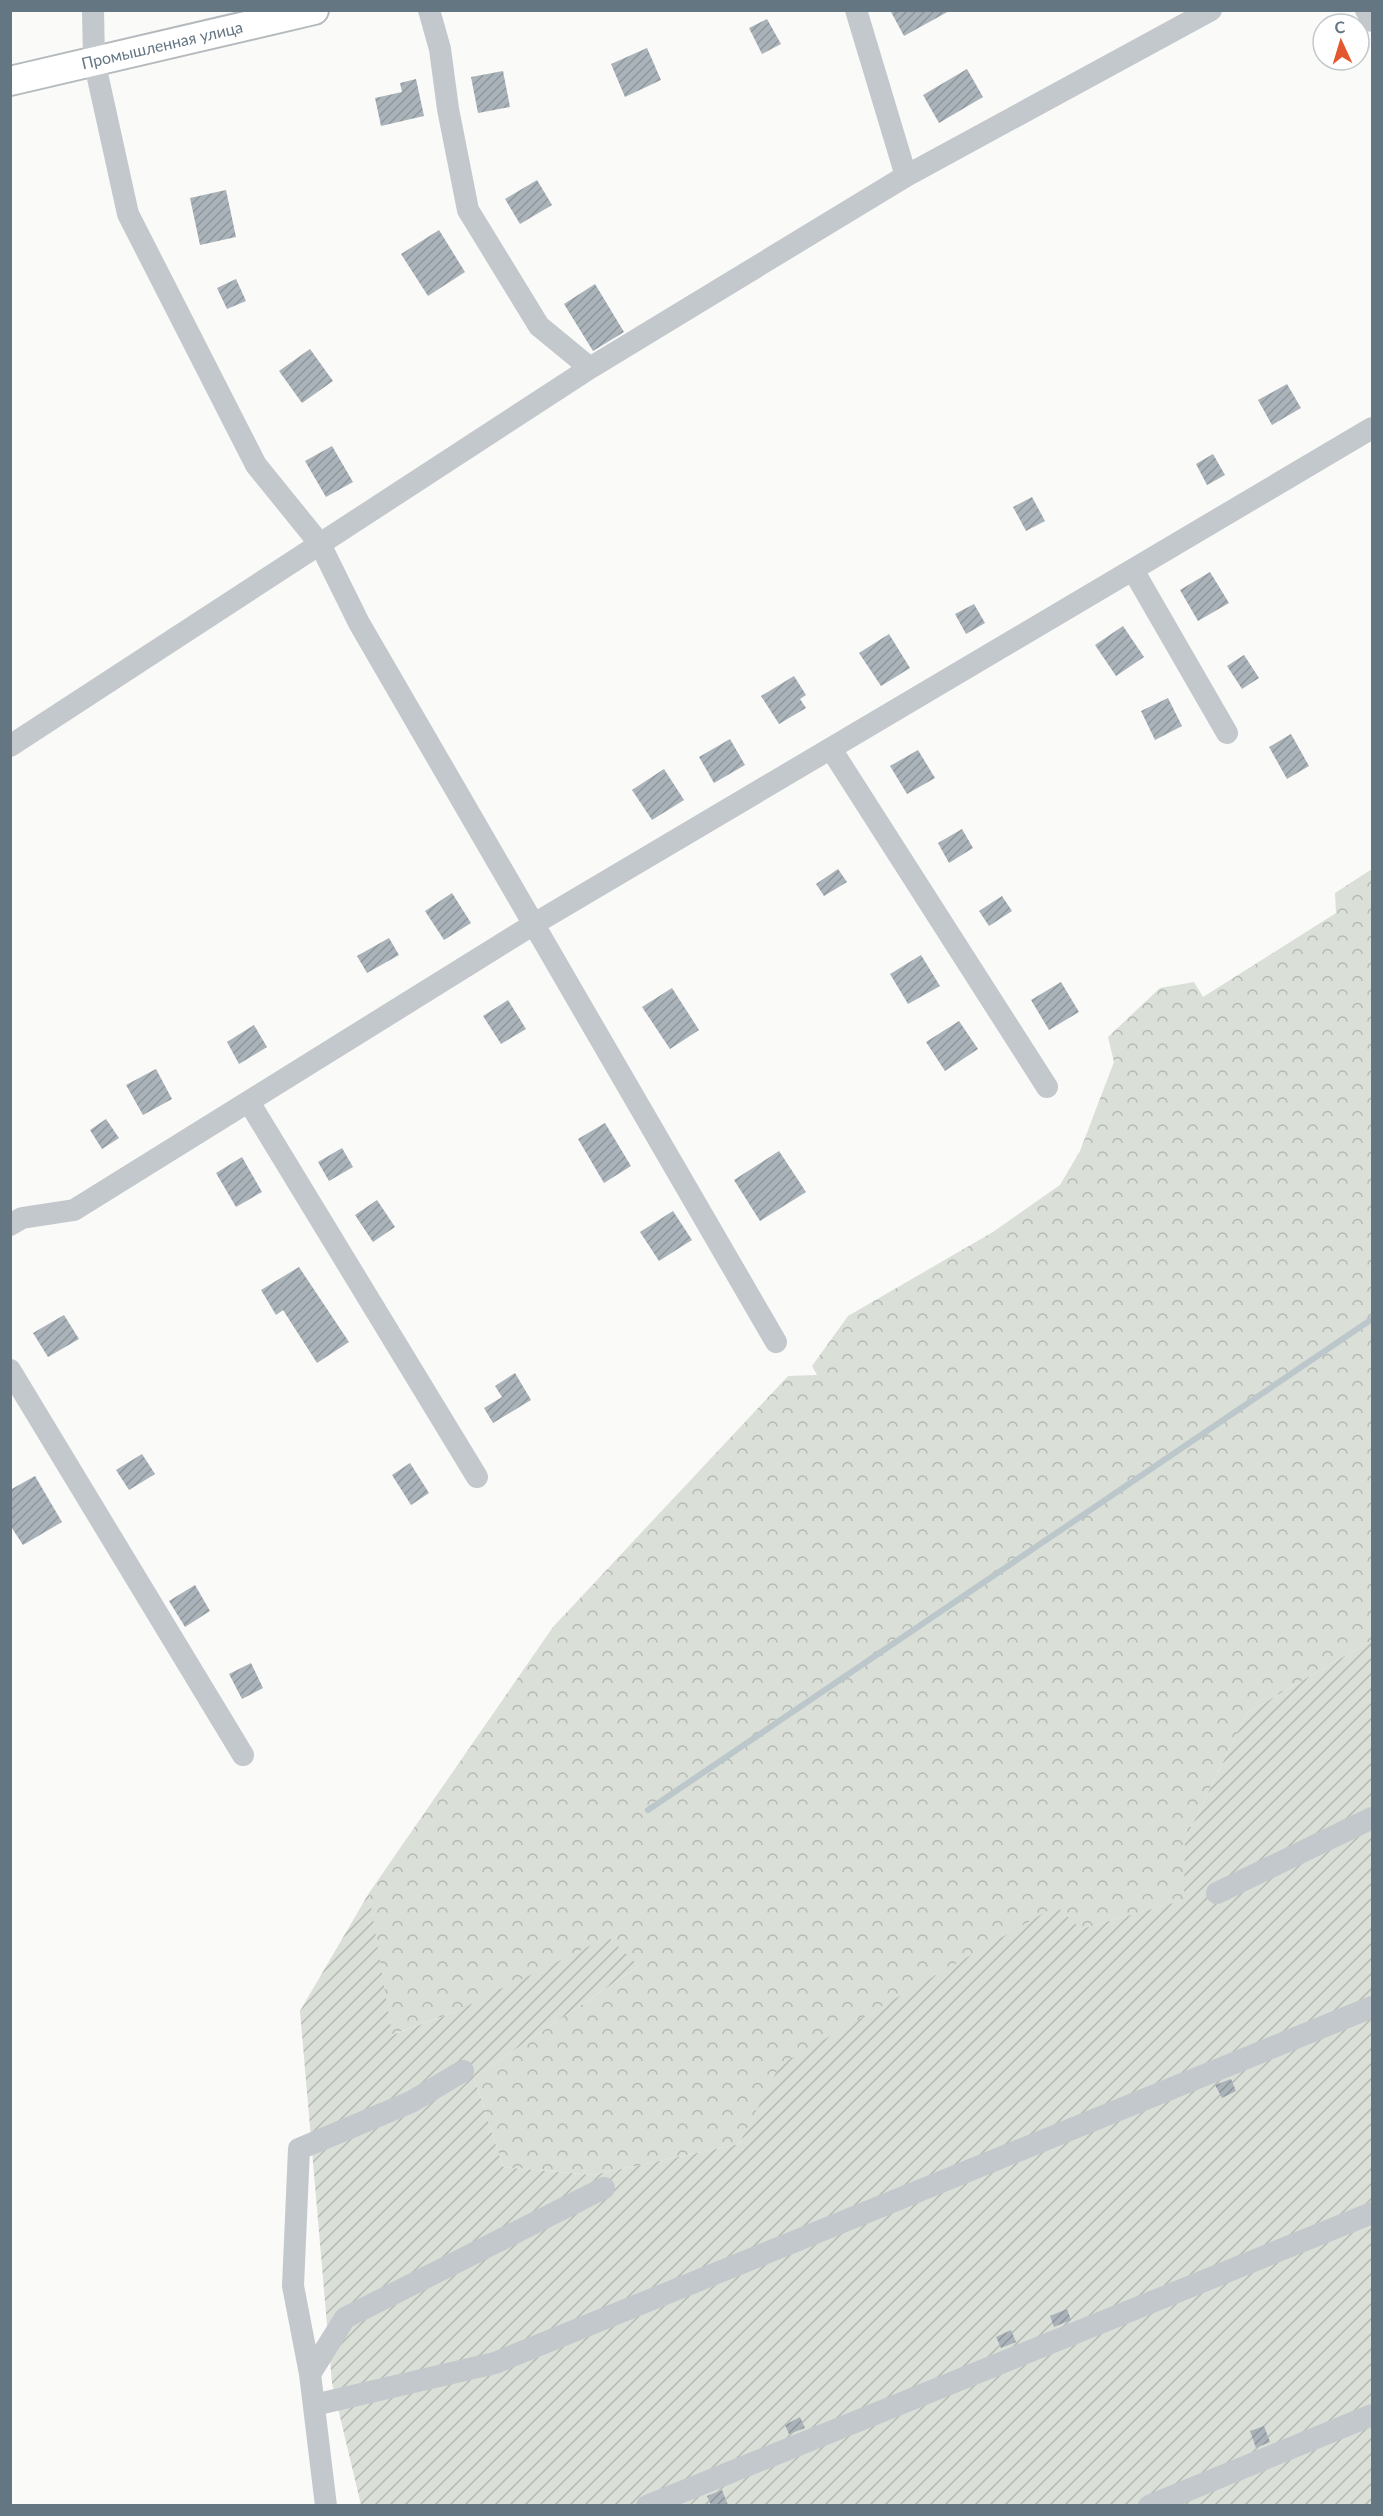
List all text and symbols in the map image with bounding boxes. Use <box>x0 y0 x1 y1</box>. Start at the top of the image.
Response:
north arrow <box>1311 12 1371 72</box>
street label: Промышленная улица <box>79 17 244 72</box>
text: С <box>1334 17 1346 36</box>

